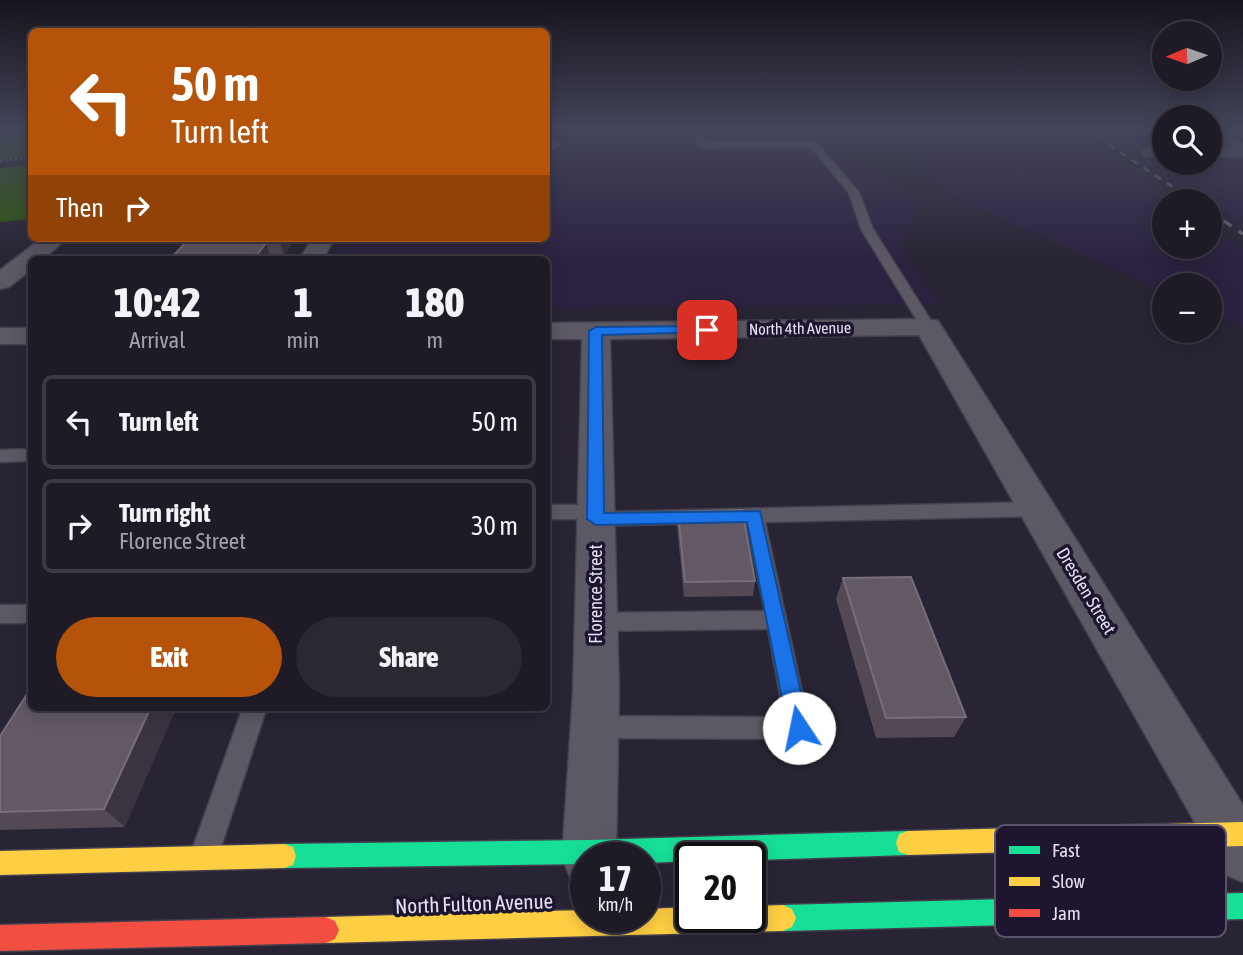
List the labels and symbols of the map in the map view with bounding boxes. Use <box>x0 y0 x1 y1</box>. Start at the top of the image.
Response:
north arrow <box>1152 21 1222 91</box>
pin <box>677 300 737 360</box>
street label: North 4th Avenue <box>749 318 851 338</box>
street label: Florence Street <box>585 544 606 644</box>
street label: Dresden Street <box>1052 544 1120 638</box>
position arrow <box>762 691 836 765</box>
legend <box>995 825 1226 937</box>
text: Fast <box>1052 839 1080 861</box>
speed limit sign: 20 <box>675 842 766 933</box>
text: Slow <box>1052 870 1086 892</box>
street label: North Fulton Avenue <box>394 888 553 918</box>
text: Jam <box>1052 902 1081 924</box>

